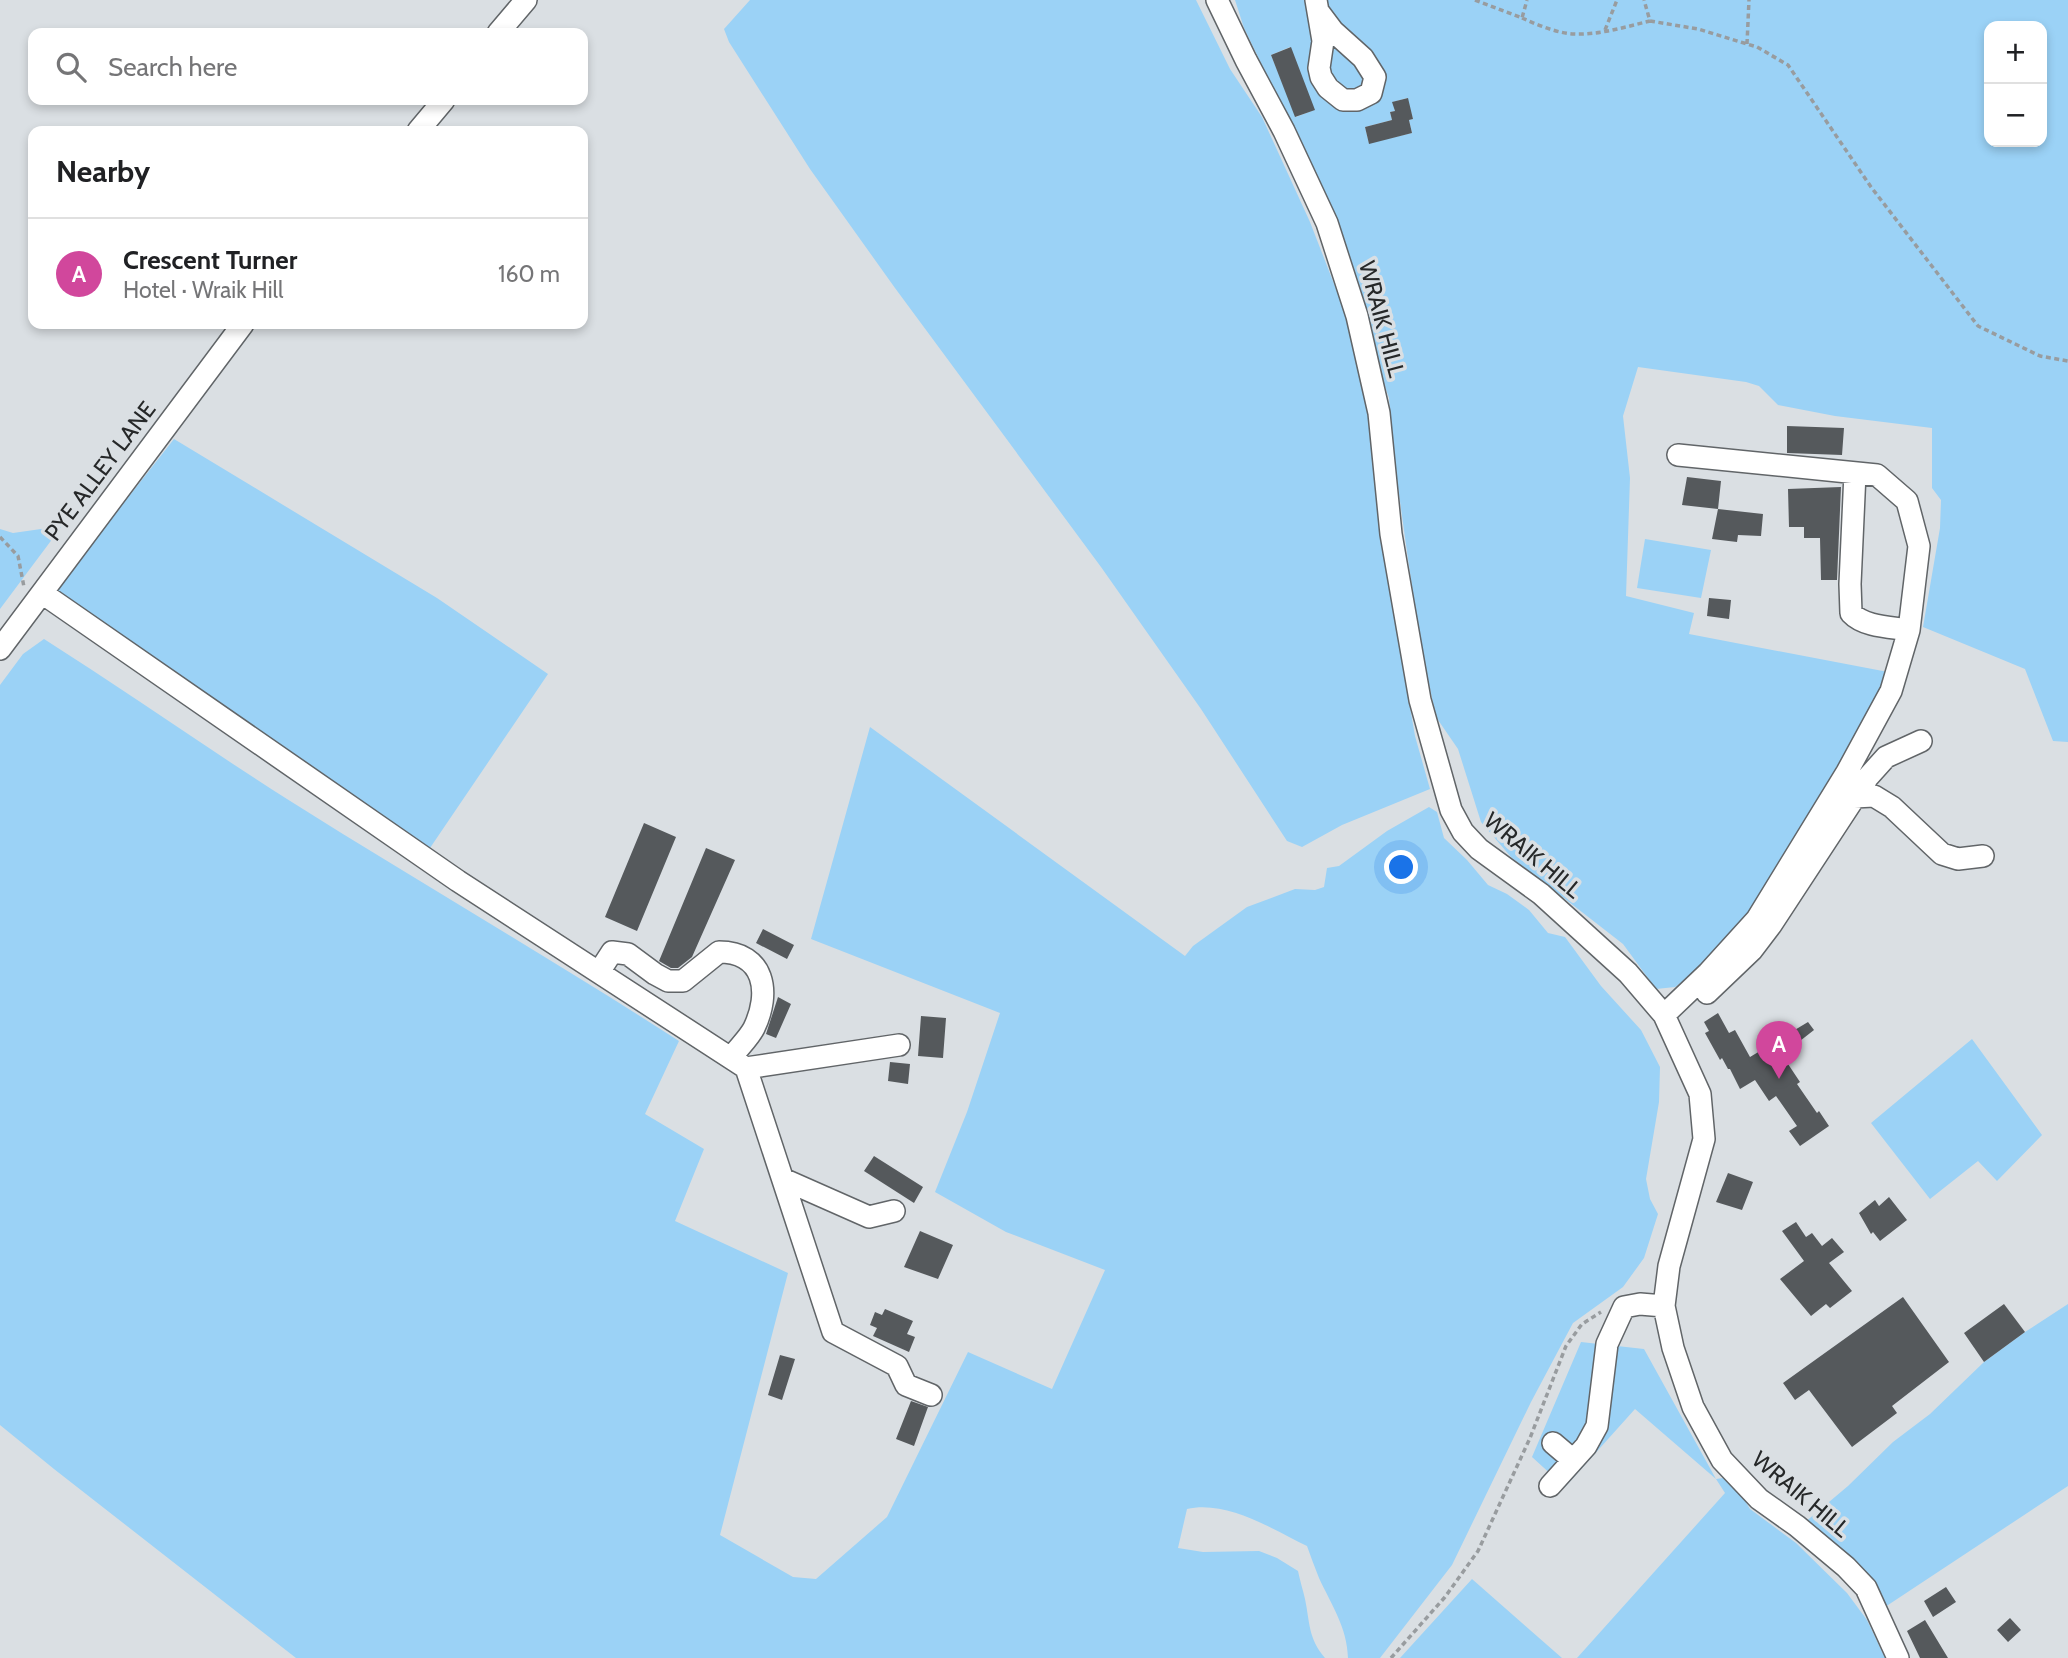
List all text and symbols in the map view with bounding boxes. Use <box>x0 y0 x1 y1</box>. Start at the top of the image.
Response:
map controls <box>1984 21 2047 147</box>
button: + <box>1984 21 2047 84</box>
search box <box>28 28 588 105</box>
icon: search <box>52 48 90 86</box>
text: Search here <box>108 51 237 83</box>
button: − <box>1984 84 2047 147</box>
text: Nearby <box>56 153 150 190</box>
text: Crescent Turner <box>123 244 297 276</box>
street label: WRAIK HILL <box>1353 258 1411 381</box>
text: A <box>72 260 86 288</box>
text: 160 m <box>498 260 560 288</box>
text: Hotel · Wraik Hill <box>123 276 283 304</box>
street label: PYE ALLEY LANE <box>39 396 161 546</box>
street label: WRAIK HILL <box>1478 806 1588 904</box>
your location <box>1384 850 1418 884</box>
pin: A <box>1756 1021 1802 1079</box>
street label: WRAIK HILL <box>1746 1445 1856 1543</box>

